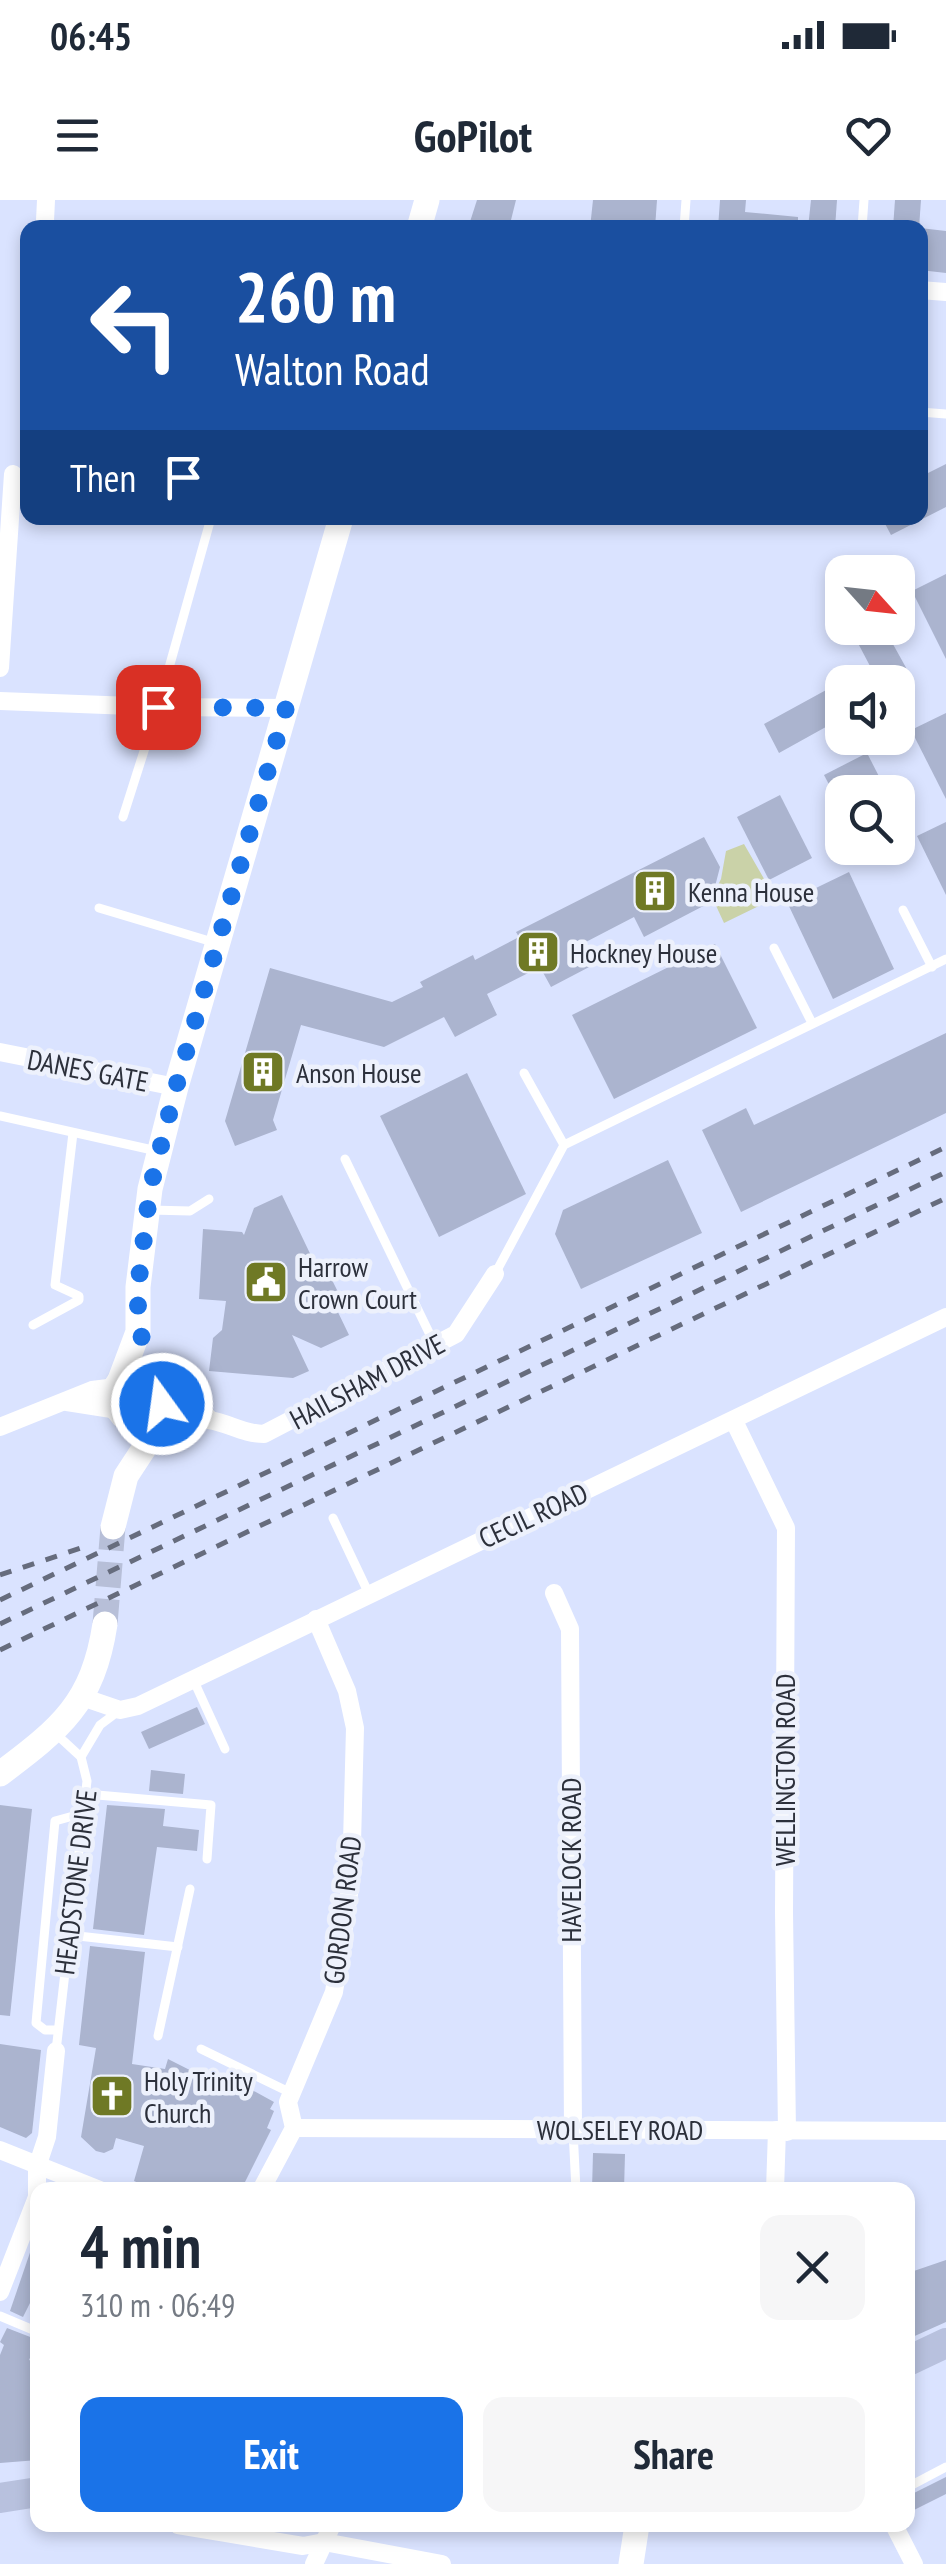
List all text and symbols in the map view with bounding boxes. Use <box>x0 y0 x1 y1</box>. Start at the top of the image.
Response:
text: 06:45 <box>50 11 132 60</box>
text: GoPilot <box>414 106 532 164</box>
icon: menu <box>50 108 105 163</box>
icon: heart <box>841 108 896 163</box>
text: 260 m <box>235 251 396 341</box>
icon: left <box>70 260 200 390</box>
text: Walton Road <box>235 339 430 397</box>
icon: arrive <box>156 450 211 505</box>
text: Then <box>70 453 136 502</box>
north arrow <box>825 555 915 645</box>
map controls <box>825 555 915 865</box>
pin <box>116 665 201 750</box>
button: sound <box>825 665 915 755</box>
icon: arrive <box>131 680 186 735</box>
button: search <box>825 775 915 865</box>
building icon: Kenna House <box>632 868 678 914</box>
place label: Kenna House <box>688 873 814 910</box>
building icon: Hockney House <box>515 929 561 975</box>
place label: Hockney House <box>570 934 717 971</box>
street label: DANES GATE <box>24 1040 152 1100</box>
building icon: Anson House <box>240 1049 286 1095</box>
place label: Anson House <box>296 1054 422 1091</box>
place label: Harrow Crown Court <box>298 1248 417 1317</box>
public building icon: Harrow Crown Court <box>243 1259 289 1305</box>
street label: HAILSHAM DRIVE <box>283 1325 451 1437</box>
position arrow <box>110 1352 214 1456</box>
street label: CECIL ROAD <box>473 1474 593 1556</box>
street label: WELLINGTON ROAD <box>766 1674 803 1866</box>
street label: HAVELOCK ROAD <box>552 1778 589 1942</box>
street label: HEADSTONE DRIVE <box>45 1787 105 1977</box>
street label: GORDON ROAD <box>315 1834 369 1986</box>
place label: Holy Trinity Church <box>144 2062 253 2131</box>
church icon: Holy Trinity Church <box>89 2073 135 2119</box>
street label: WOLSELEY ROAD <box>537 2111 703 2148</box>
text: 4 min <box>80 2207 201 2285</box>
button: close <box>760 2215 865 2320</box>
text: 310 m · 06:49 <box>80 2284 235 2326</box>
button: Exit <box>80 2397 463 2512</box>
button: Share <box>483 2397 865 2512</box>

